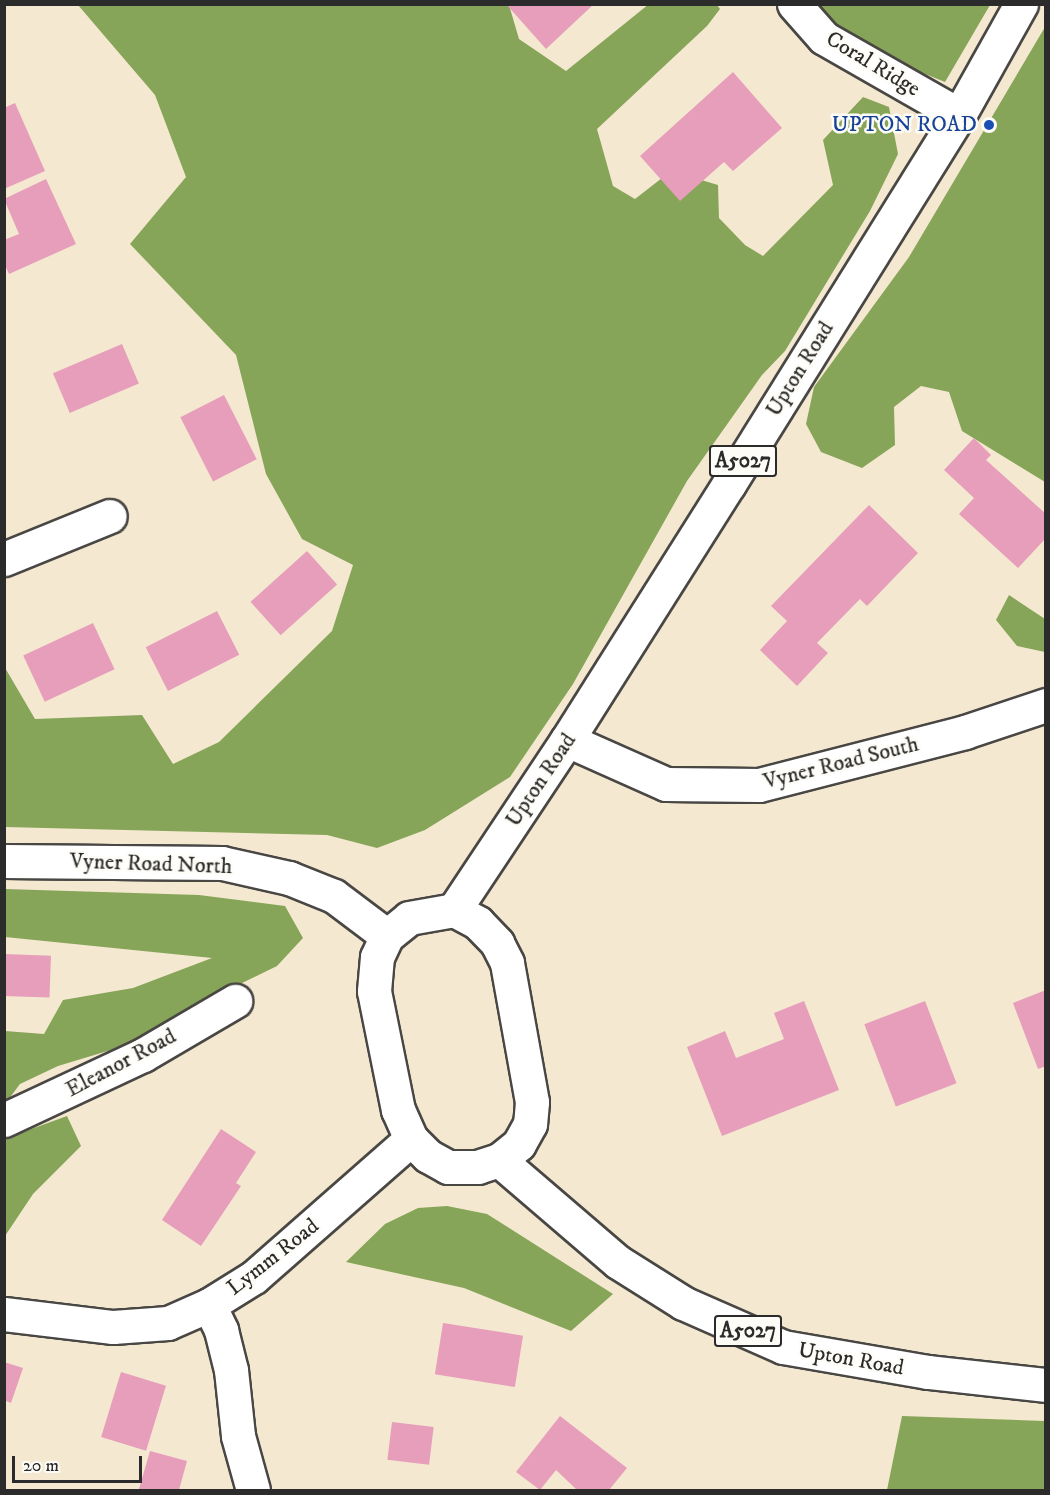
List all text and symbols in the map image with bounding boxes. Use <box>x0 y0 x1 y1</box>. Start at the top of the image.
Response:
street label: Coral Ridge <box>821 26 925 102</box>
place label: UPTON ROAD <box>832 112 977 138</box>
marker: UPTON ROAD <box>982 118 996 132</box>
street label: Upton Road <box>760 317 840 421</box>
road number: A5027 <box>708 443 777 479</box>
street label: Upton Road <box>500 728 582 832</box>
street label: Vyner Road South <box>761 731 921 795</box>
street label: Vyner Road North <box>69 848 233 880</box>
street label: Eleanor Road <box>61 1023 181 1103</box>
street label: Lymm Road <box>222 1213 324 1301</box>
road number: A5027 <box>714 1313 783 1349</box>
street label: Upton Road <box>796 1337 906 1381</box>
scale bar <box>15 1444 146 1482</box>
text: 20 m <box>23 1455 59 1477</box>

